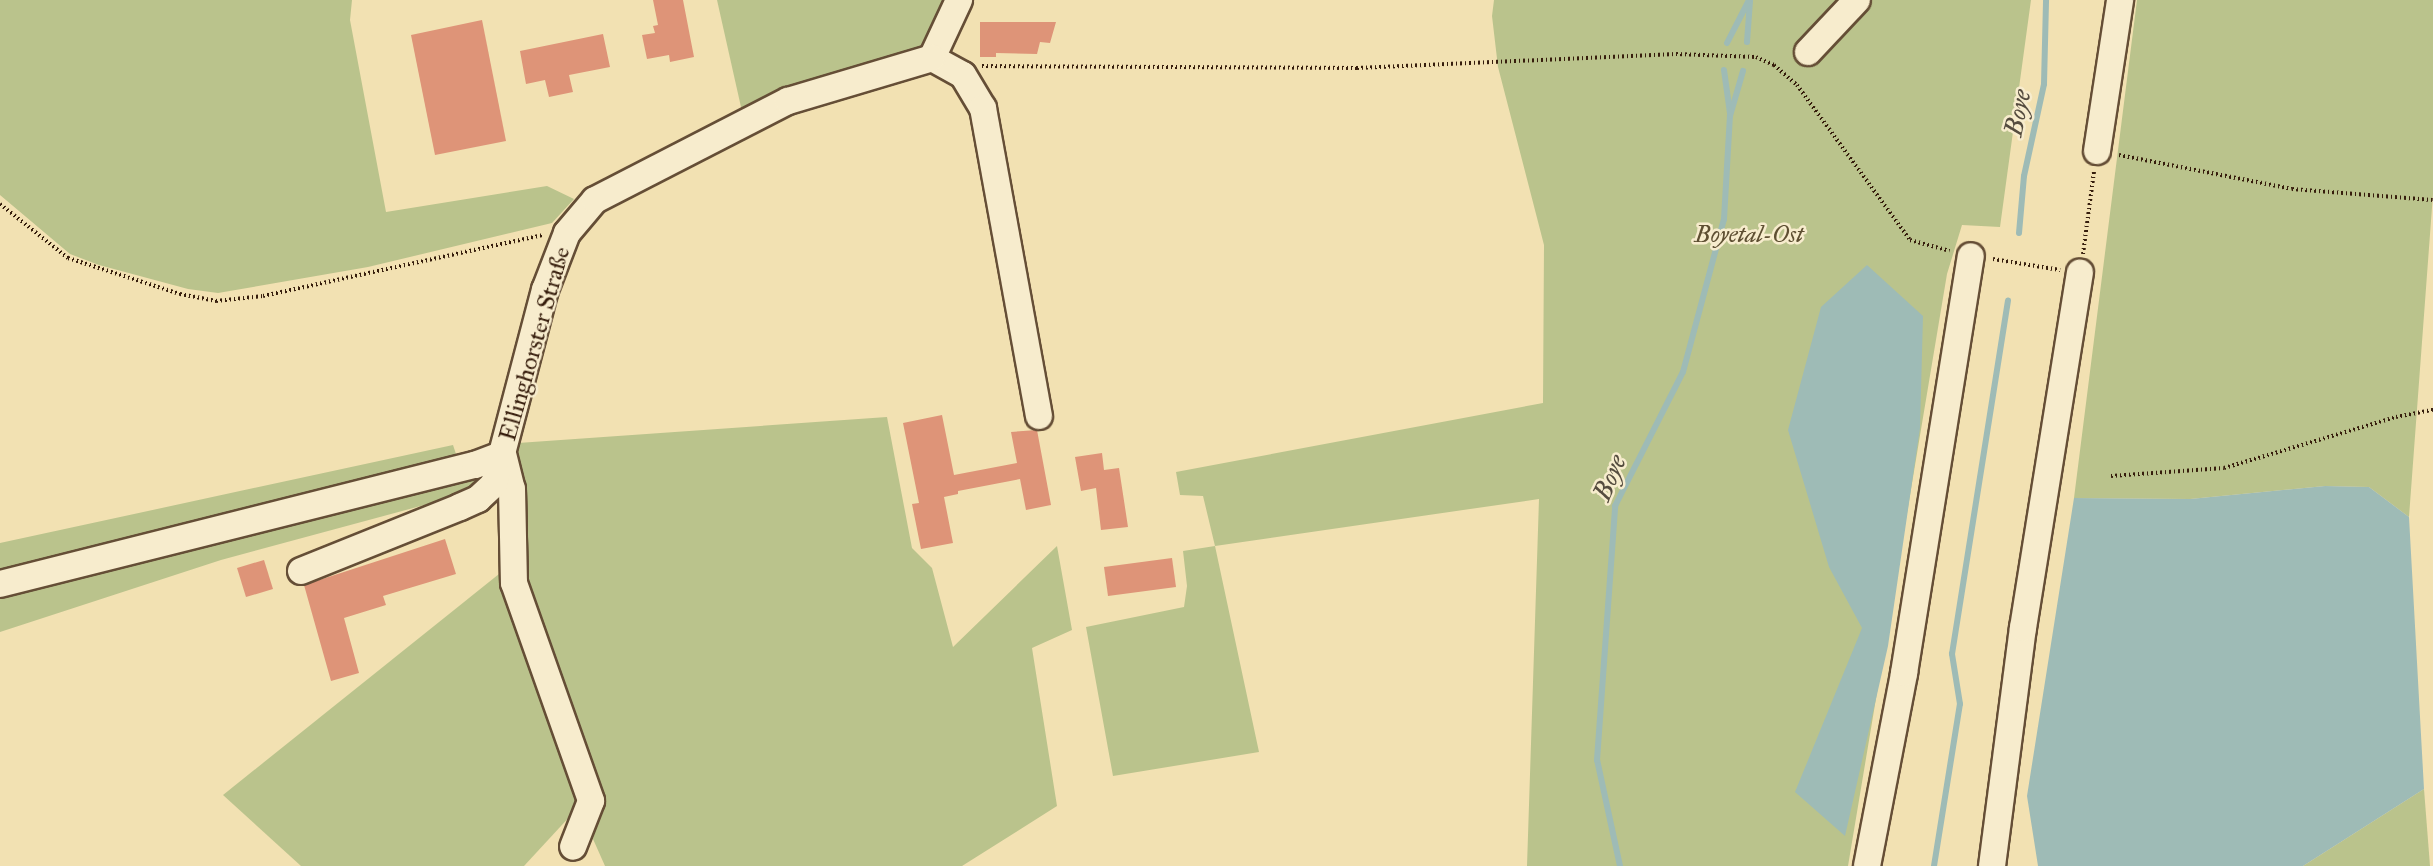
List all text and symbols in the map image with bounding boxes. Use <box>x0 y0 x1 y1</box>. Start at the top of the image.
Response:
water label: Boye <box>1998 87 2038 139</box>
park label: Boyetal-Ost <box>1695 221 1803 249</box>
street label: Ellinghorster Straße <box>494 244 576 444</box>
water label: Boye <box>1587 450 1633 506</box>

